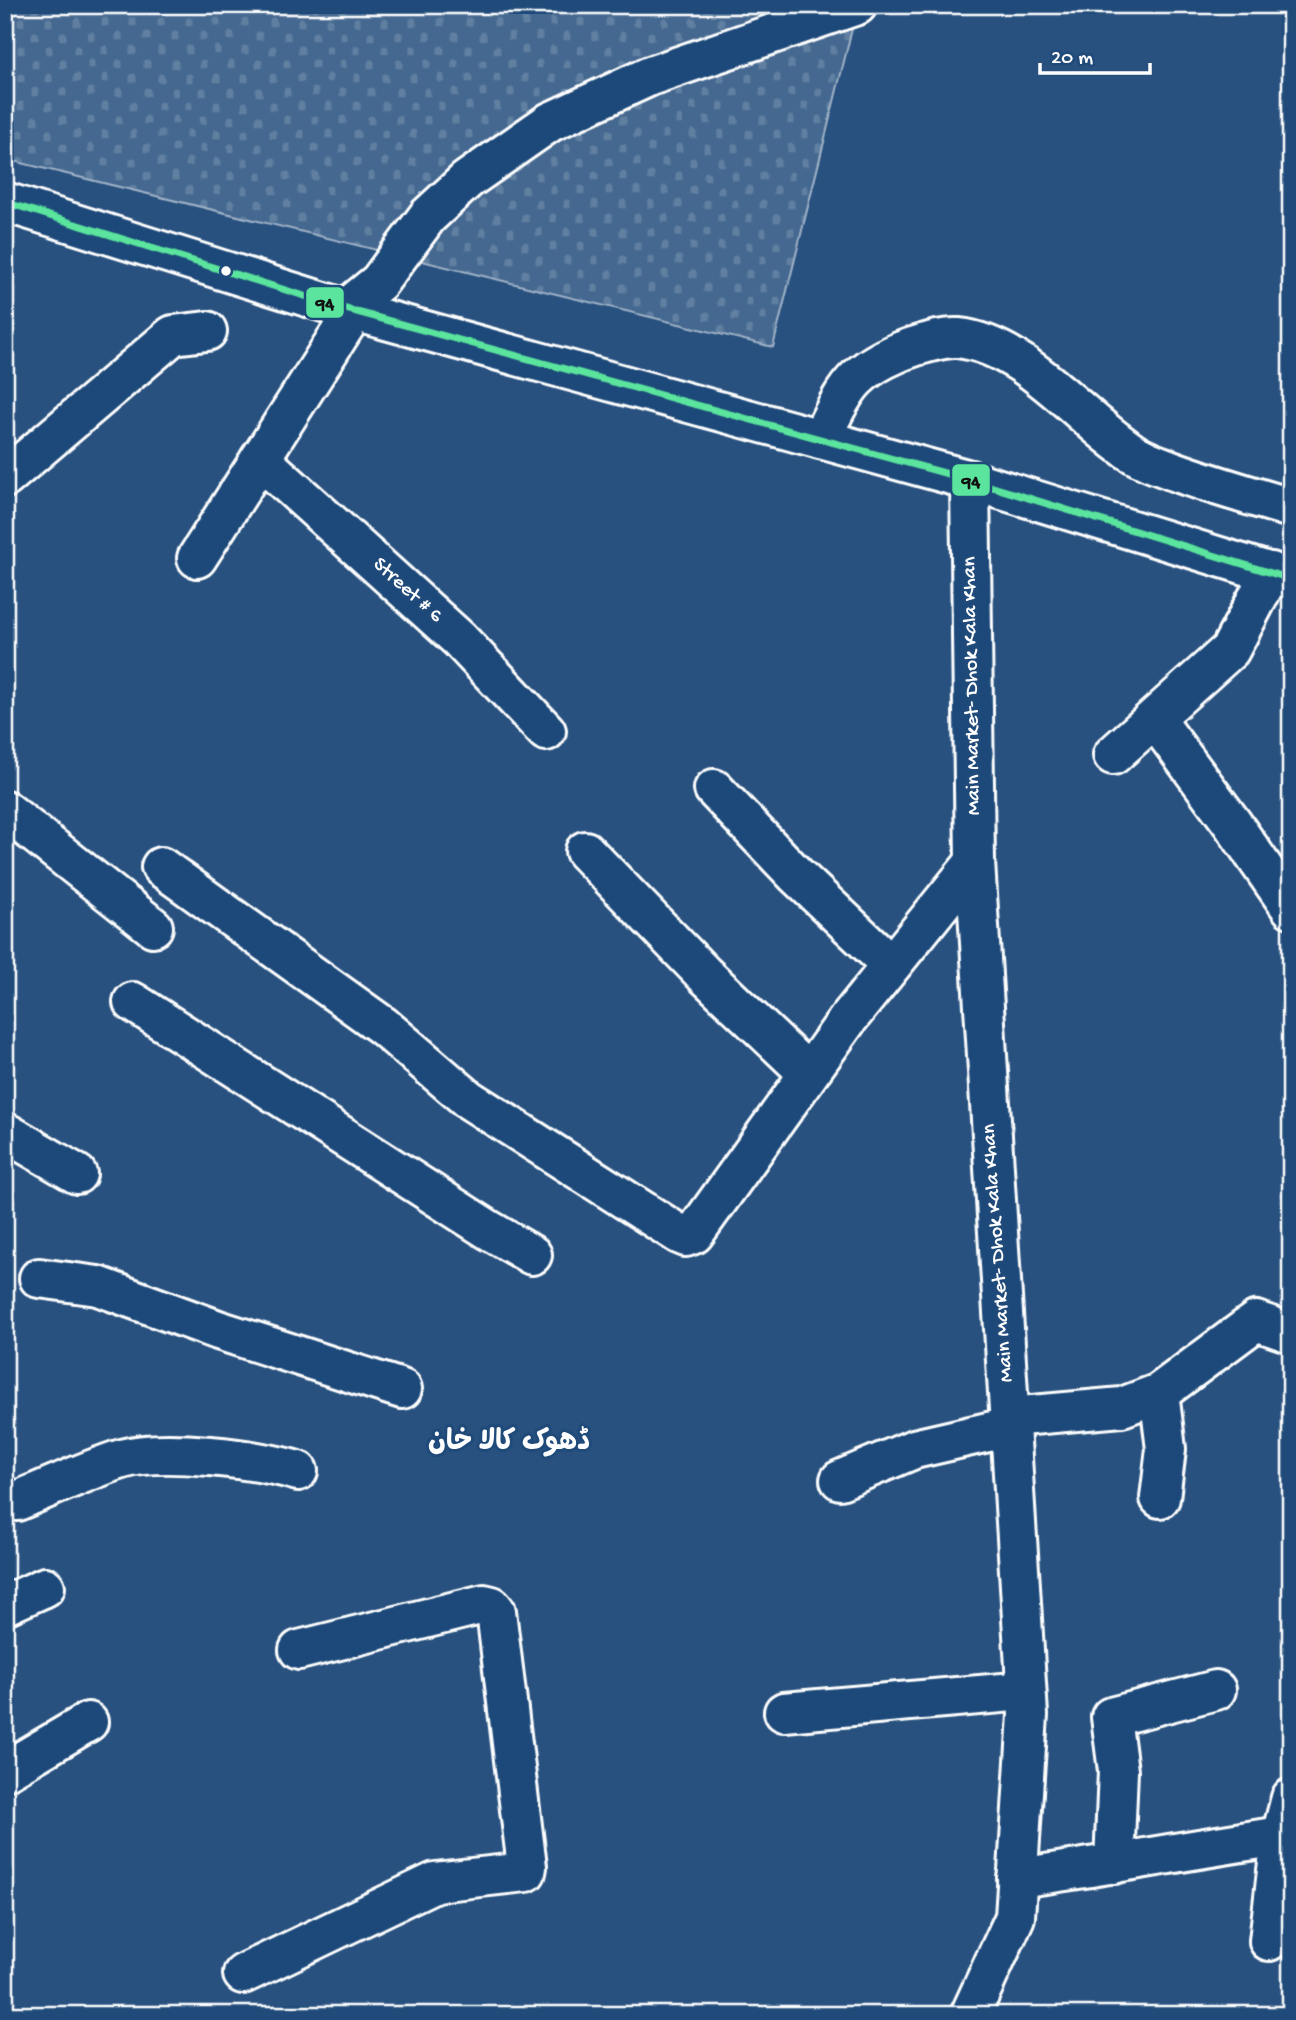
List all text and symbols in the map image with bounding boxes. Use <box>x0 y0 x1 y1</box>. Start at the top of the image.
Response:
scale bar <box>1040 32 1151 76</box>
text: 20 m <box>1051 47 1093 72</box>
unlabelled marker <box>219 264 233 278</box>
line badge: 94 <box>305 286 345 319</box>
text: 94 <box>315 294 335 317</box>
line badge: 94 <box>951 463 991 497</box>
text: 94 <box>961 472 981 495</box>
street label: Street # 6 <box>367 553 448 629</box>
street label: Main Market- Dhok Kala Khan <box>958 556 988 816</box>
street label: Main Market- Dhok Kala Khan <box>977 1123 1020 1383</box>
district label: ڈھوک کالا خان <box>428 1426 590 1460</box>

